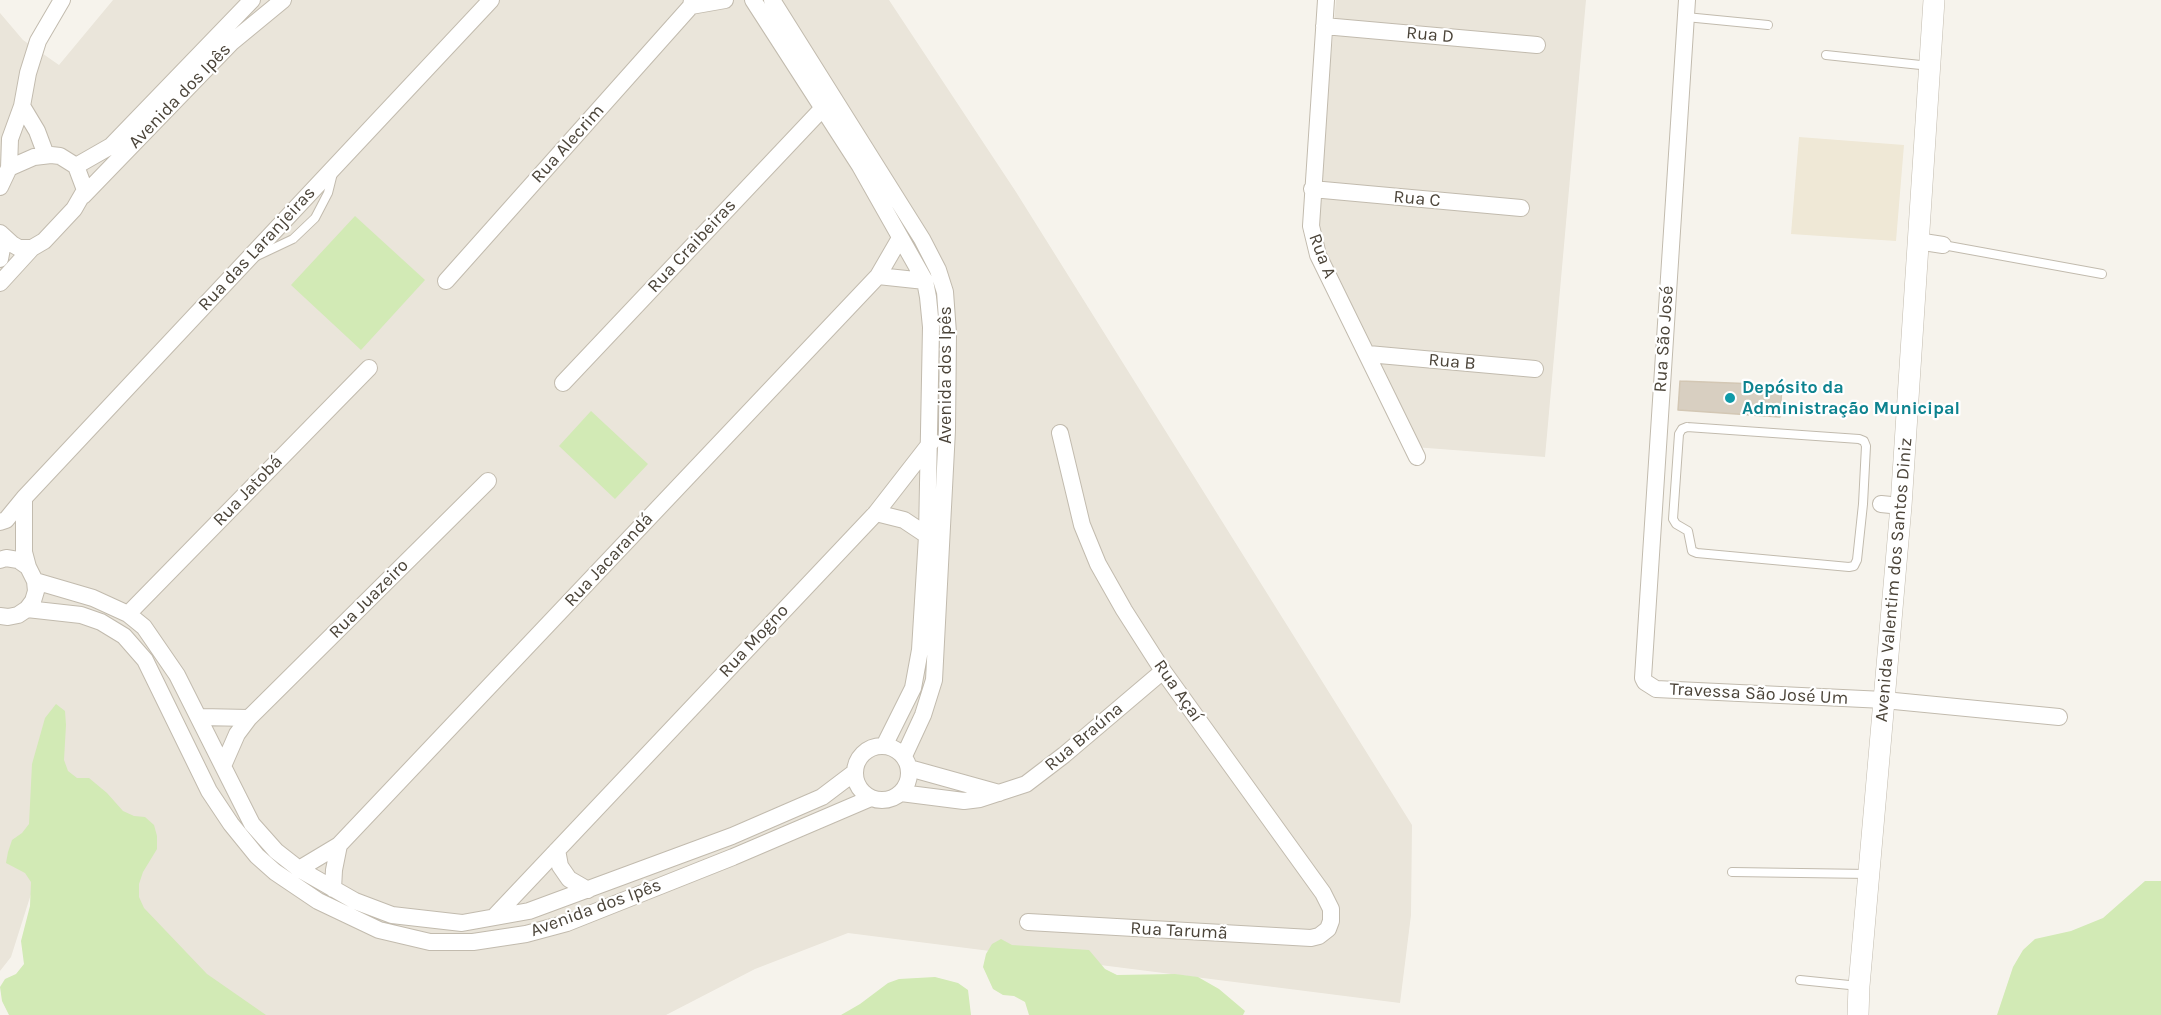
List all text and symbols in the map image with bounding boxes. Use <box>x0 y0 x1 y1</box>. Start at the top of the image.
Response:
street label: Rua D <box>1405 22 1455 48</box>
street label: Avenida dos Ipês <box>124 39 236 153</box>
street label: Rua Alecrim <box>527 100 609 188</box>
street label: Rua das Laranjeiras <box>194 182 320 316</box>
street label: Rua C <box>1393 186 1441 212</box>
street label: Rua Craibeiras <box>643 195 741 297</box>
street label: Rua A <box>1304 230 1340 282</box>
street label: Rua São José <box>1650 285 1678 393</box>
street label: Avenida dos Ipês <box>935 306 957 444</box>
street label: Rua B <box>1428 349 1476 375</box>
place label: Depósito da Administração Municipal <box>1742 377 1960 420</box>
marker: Depósito da Administração Municipal <box>1723 391 1737 405</box>
street label: Avenida Valentim dos Santos Diniz <box>1871 437 1917 723</box>
street label: Rua Jatobá <box>209 451 287 531</box>
street label: Rua Jacarandá <box>560 509 658 611</box>
street label: Rua Juazeiro <box>325 555 413 643</box>
street label: Rua Mogno <box>715 600 793 682</box>
street label: Rua Açaí <box>1149 656 1207 726</box>
street label: Travessa São José Um <box>1669 679 1849 709</box>
street label: Rua Braúna <box>1041 698 1127 776</box>
street label: Avenida dos Ipês <box>528 874 664 942</box>
street label: Rua Tarumã <box>1130 918 1228 944</box>

